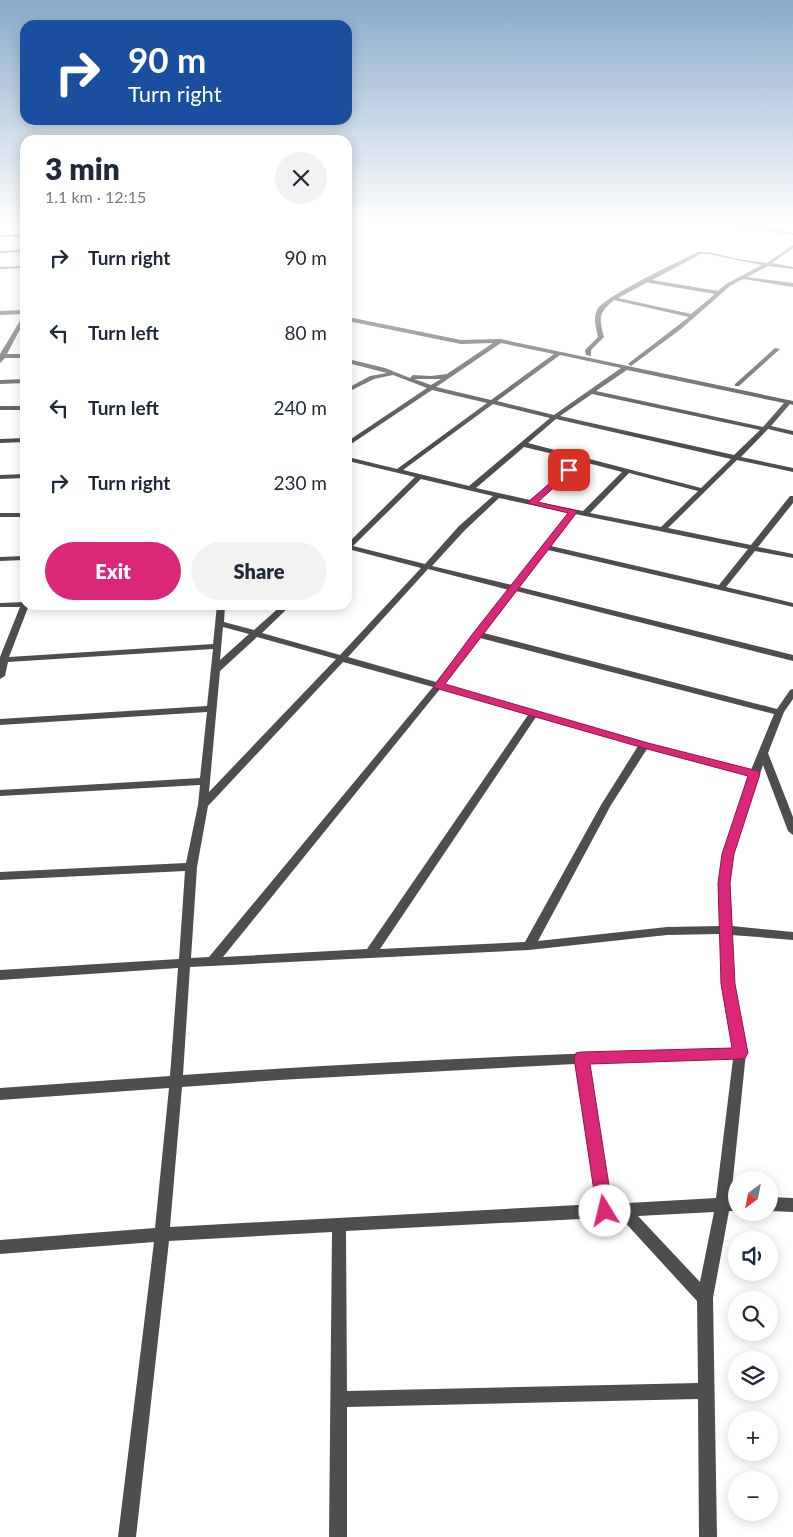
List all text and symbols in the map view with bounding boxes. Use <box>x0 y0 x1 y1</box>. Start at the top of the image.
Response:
text: 90 m <box>128 38 206 80</box>
icon: right <box>45 40 110 105</box>
text: Turn right <box>128 80 222 107</box>
text: 3 min <box>45 150 120 186</box>
button: close <box>275 152 327 204</box>
text: 1.1 km · 12:15 <box>45 187 146 206</box>
icon: right <box>45 244 73 272</box>
text: Turn right <box>88 246 170 269</box>
text: 90 m <box>284 246 327 269</box>
icon: left <box>45 319 73 347</box>
text: Turn left <box>88 321 159 344</box>
text: 80 m <box>284 321 327 344</box>
icon: left <box>45 394 73 422</box>
text: Turn left <box>88 396 159 419</box>
text: 240 m <box>273 396 327 419</box>
pin <box>548 449 590 491</box>
icon: arrive <box>555 456 583 484</box>
icon: right <box>45 469 73 497</box>
text: Turn right <box>88 471 170 494</box>
text: 230 m <box>273 471 327 494</box>
button: Exit <box>45 542 181 600</box>
button: Share <box>191 542 327 600</box>
north arrow <box>728 1171 778 1221</box>
map controls <box>728 1171 778 1521</box>
position arrow <box>578 1184 630 1236</box>
button: sound <box>728 1231 778 1281</box>
button: search <box>728 1291 778 1341</box>
button: layers <box>728 1351 778 1401</box>
button: + <box>728 1411 778 1461</box>
button: − <box>728 1471 778 1521</box>

